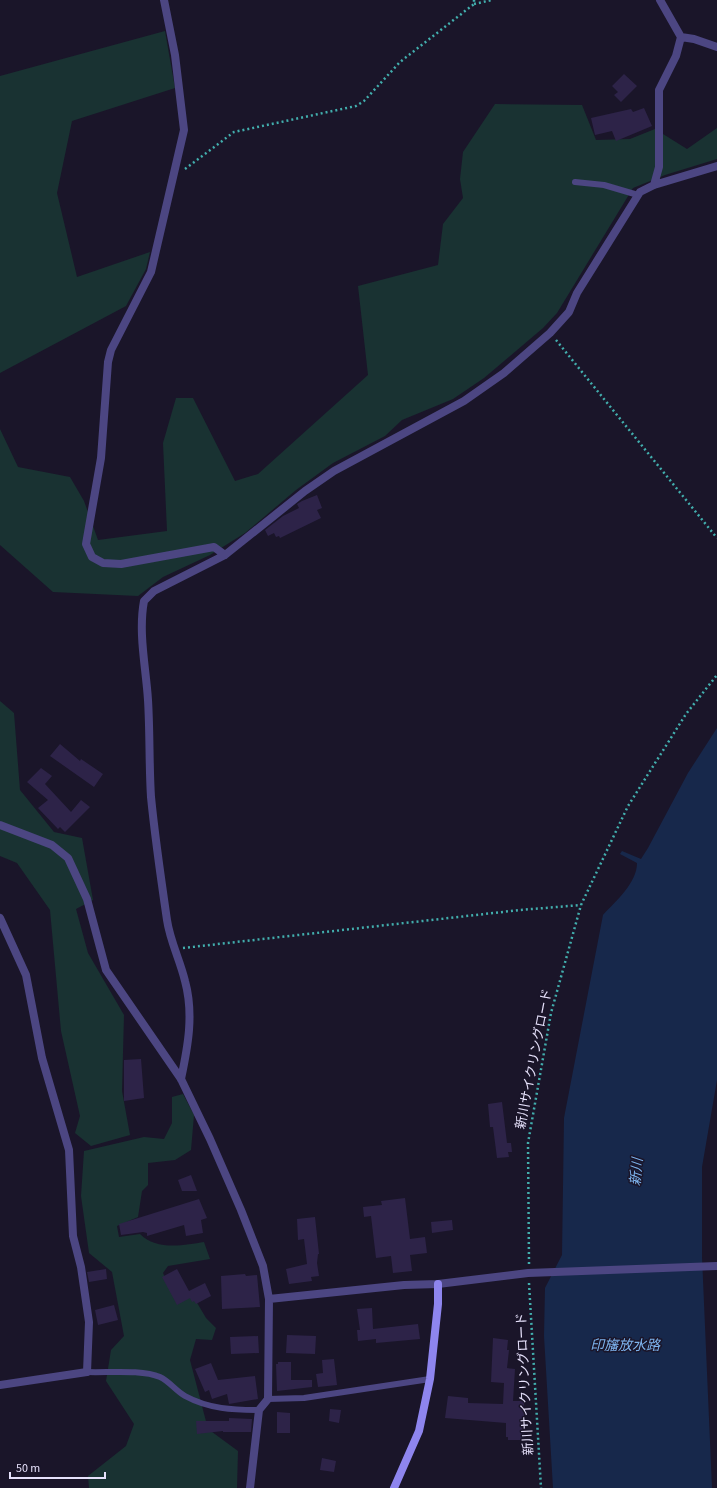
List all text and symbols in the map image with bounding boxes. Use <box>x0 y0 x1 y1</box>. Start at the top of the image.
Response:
street label: 新川サイクリングロード <box>512 987 556 1131</box>
water label: 新川 <box>626 1155 648 1187</box>
street label: 新川サイクリングロード <box>512 1312 538 1456</box>
water label: 印旛放水路 <box>590 1336 661 1356</box>
scale bar <box>10 1454 105 1480</box>
text: 50 m <box>16 1460 40 1477</box>

